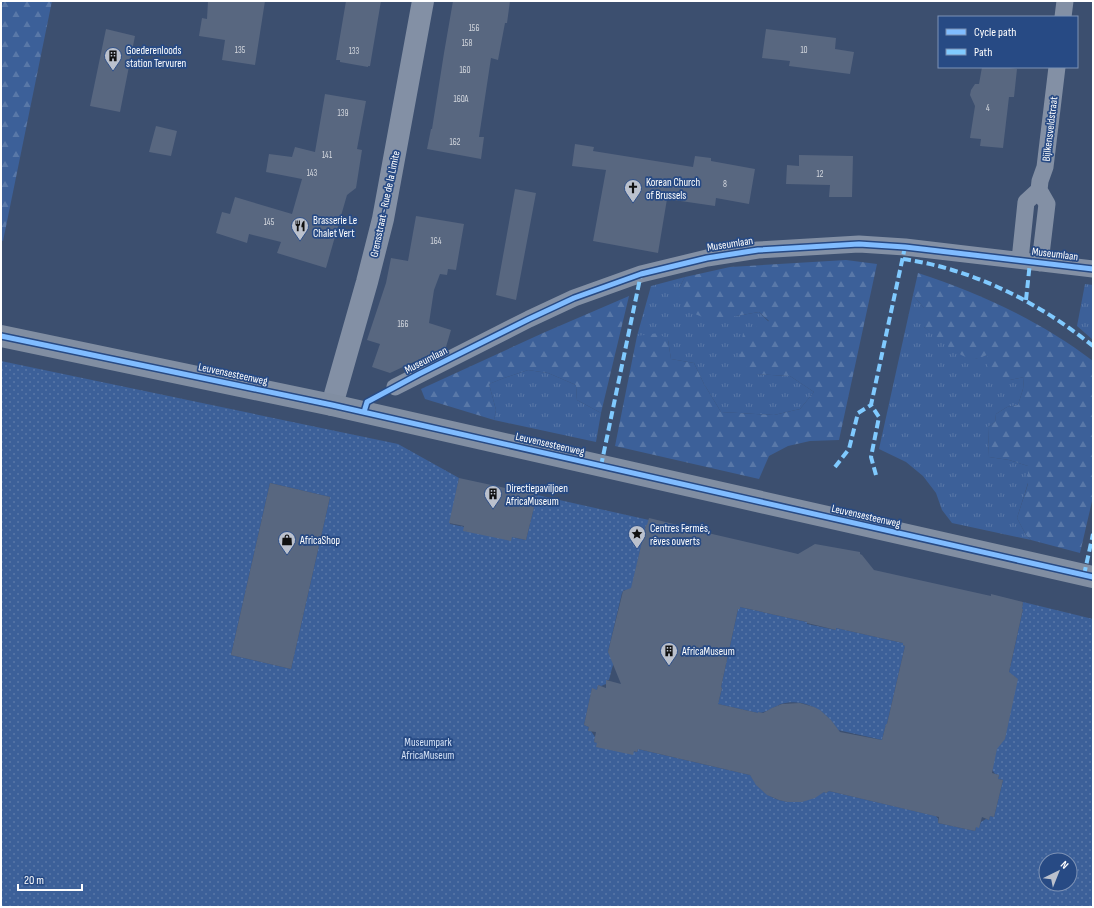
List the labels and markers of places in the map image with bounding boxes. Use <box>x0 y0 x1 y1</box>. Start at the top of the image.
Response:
place label: Goederenloods station Tervuren <box>126 44 187 70</box>
building icon: Goederenloods station Tervuren <box>103 46 123 71</box>
place label: Korean Church of Brussels <box>646 176 700 202</box>
church icon: Korean Church of Brussels <box>623 178 643 203</box>
place label: Brasserie Le Chalet Vert <box>313 214 357 240</box>
restaurant icon: Brasserie Le Chalet Vert <box>290 216 310 241</box>
place label: Directiepaviljoen AfricaMuseum <box>505 482 568 508</box>
building icon: Directiepaviljoen AfricaMuseum <box>483 484 503 509</box>
place label: Centres Fermés, rêves ouverts <box>650 522 710 548</box>
place icon: Centres Fermés, rêves ouverts <box>627 524 647 549</box>
shop icon: AfricaShop <box>277 530 297 555</box>
place label: AfricaShop <box>299 534 340 547</box>
building icon: AfricaMuseum <box>659 641 679 666</box>
place label: AfricaMuseum <box>681 645 735 658</box>

